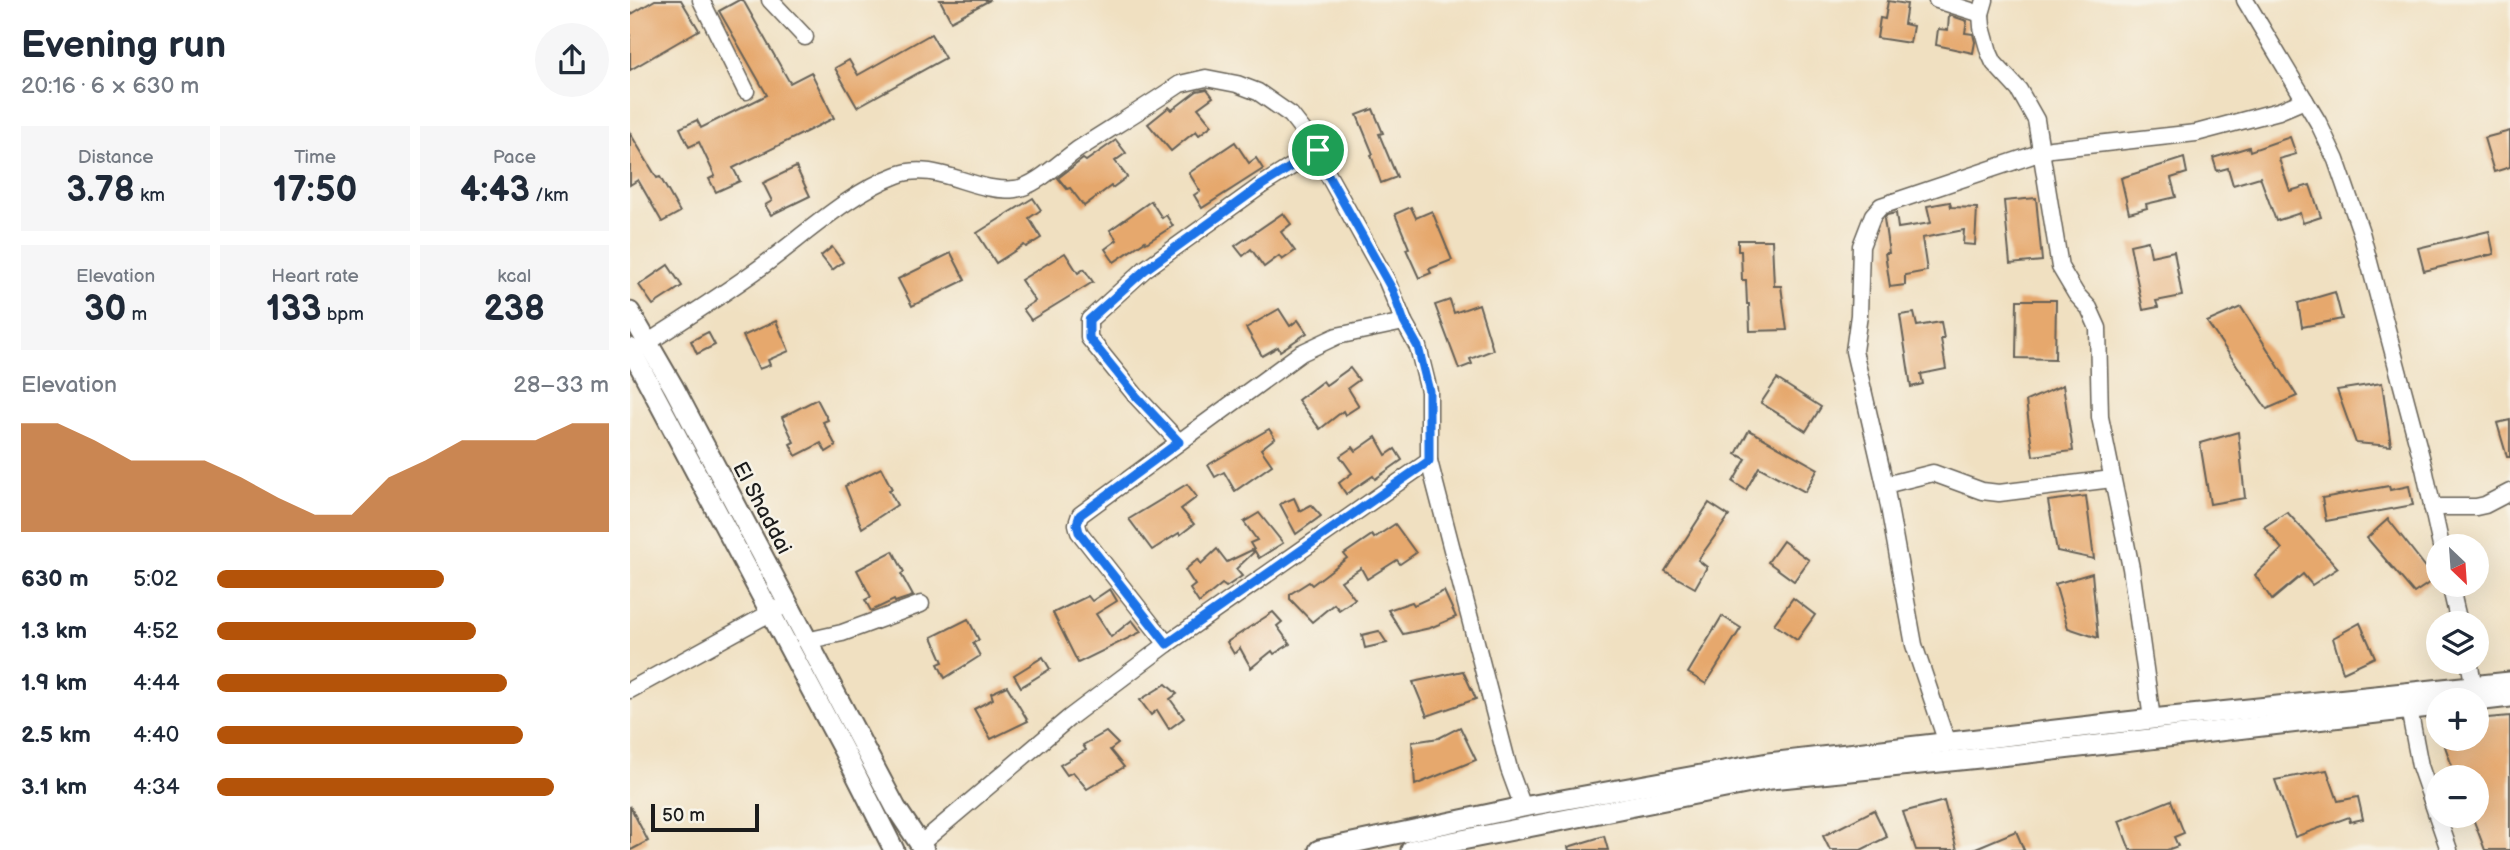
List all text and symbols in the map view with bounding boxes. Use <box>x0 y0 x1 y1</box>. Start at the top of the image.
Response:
text: Evening run <box>21 23 226 68</box>
button: share <box>535 23 609 97</box>
text: 20:16 · 6 × 630 m <box>21 72 199 100</box>
pin <box>1288 120 1348 180</box>
icon: arrive <box>1299 131 1337 169</box>
text: Distance <box>78 146 154 169</box>
text: Time <box>294 146 336 169</box>
text: Pace <box>493 146 536 169</box>
text: 3.78 <box>66 169 135 212</box>
text: 17:50 <box>273 169 357 212</box>
text: 4:43 <box>460 169 530 212</box>
text: km <box>135 184 165 207</box>
text: /km <box>530 184 569 207</box>
text: Elevation <box>76 265 155 288</box>
text: Heart rate <box>271 265 359 288</box>
text: kcal <box>497 265 531 288</box>
text: 30 <box>84 288 126 331</box>
text: 133 <box>266 288 322 331</box>
text: 238 <box>484 288 545 331</box>
text: m <box>126 303 147 326</box>
text: bpm <box>322 303 364 326</box>
text: Elevation <box>21 371 117 399</box>
text: 28–33 m <box>513 371 609 399</box>
street label: El Shaddai <box>727 458 797 558</box>
north arrow <box>2426 534 2488 597</box>
map controls <box>2426 534 2489 828</box>
text: 630 m <box>21 565 89 593</box>
text: 5:02 <box>133 565 178 593</box>
button: layers <box>2426 611 2489 674</box>
text: 1.3 km <box>21 617 87 645</box>
text: 4:52 <box>133 617 178 645</box>
text: 1.9 km <box>21 669 87 697</box>
text: 4:44 <box>133 669 180 697</box>
button: + <box>2426 688 2489 751</box>
text: 2.5 km <box>21 721 91 749</box>
text: 4:40 <box>133 721 179 749</box>
button: − <box>2426 765 2489 828</box>
text: 3.1 km <box>21 773 87 801</box>
text: 4:34 <box>133 773 180 801</box>
scale bar <box>651 801 760 833</box>
text: 50 m <box>662 804 705 827</box>

